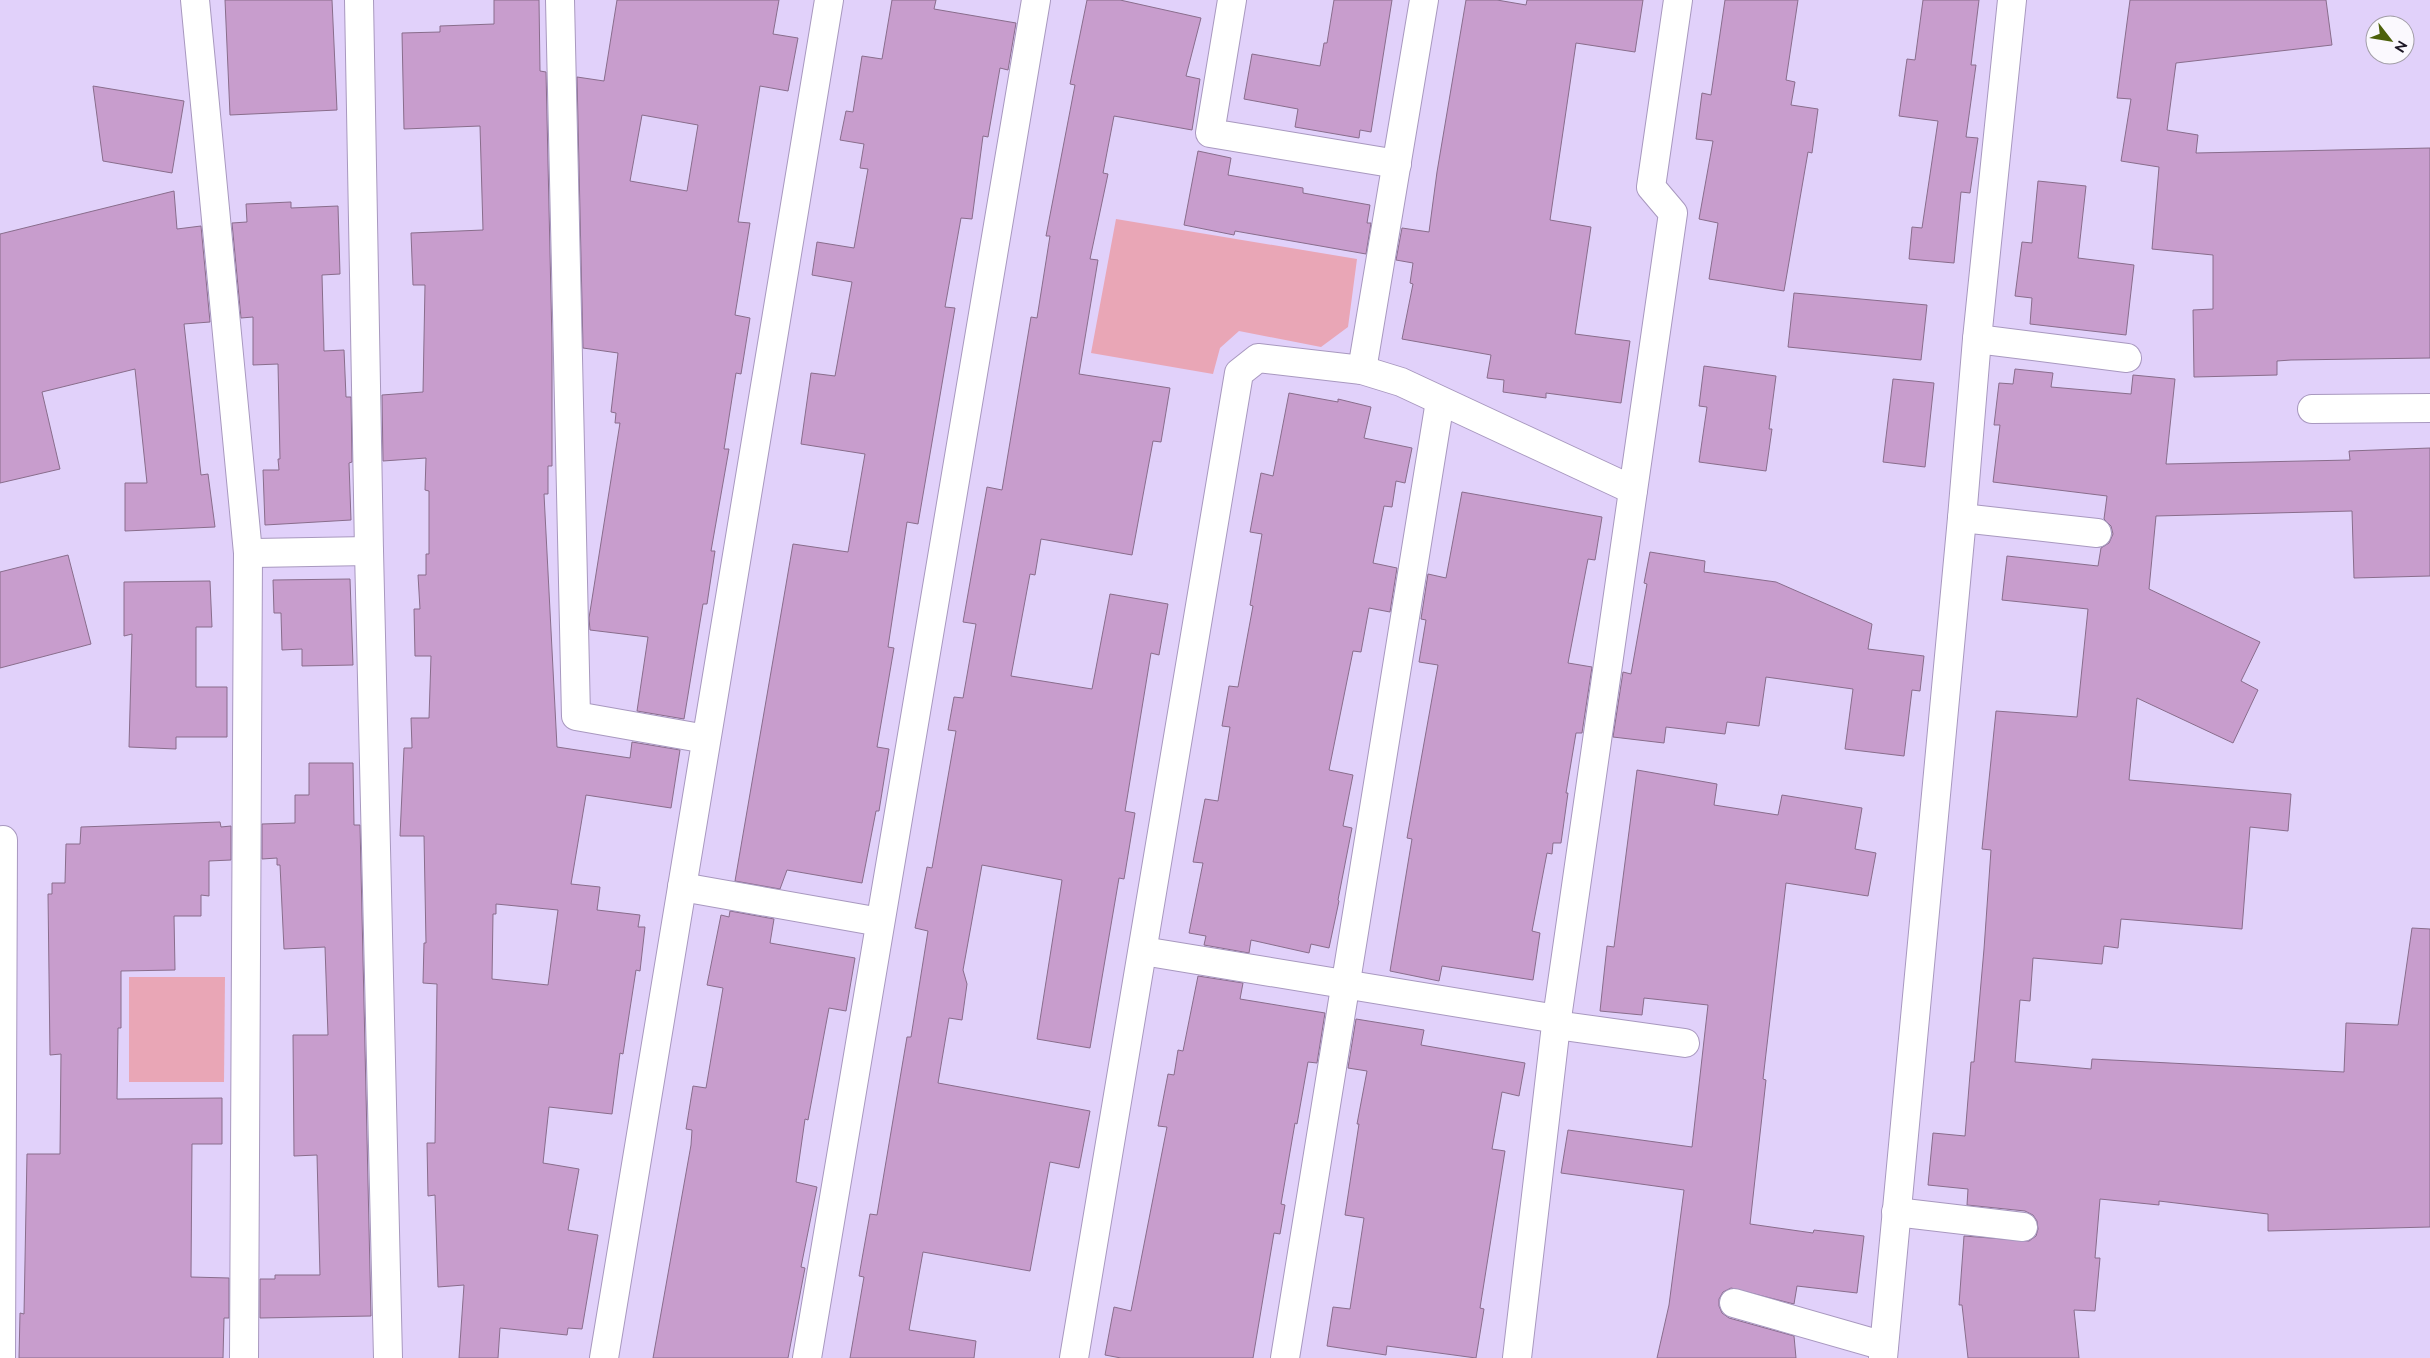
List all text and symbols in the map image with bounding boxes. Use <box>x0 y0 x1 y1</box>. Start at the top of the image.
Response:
north arrow <box>2365 15 2415 65</box>
text: N <box>2392 38 2411 55</box>

